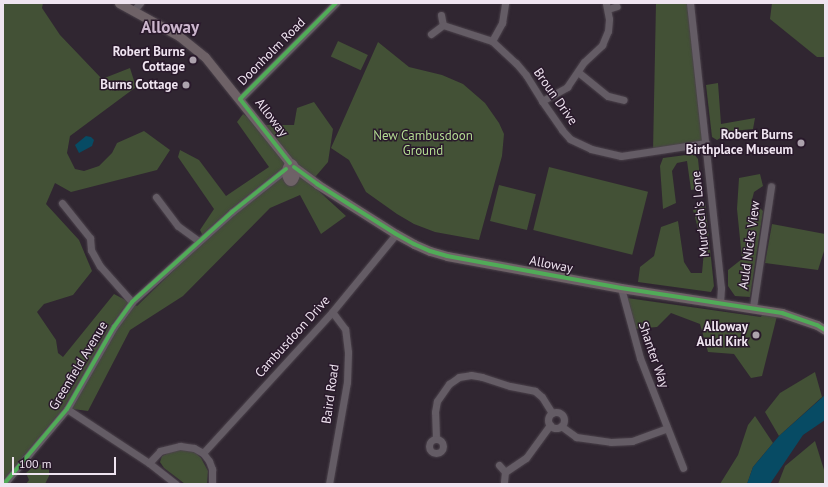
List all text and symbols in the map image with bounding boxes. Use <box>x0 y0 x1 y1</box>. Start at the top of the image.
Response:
street label: Doonholm Road <box>235 15 309 89</box>
district label: Alloway <box>141 18 199 38</box>
place label: Robert Burns Cottage <box>113 45 185 76</box>
marker: Robert Burns Cottage <box>188 55 198 65</box>
street label: Broun Drive <box>530 66 580 128</box>
place label: Burns Cottage <box>100 77 178 93</box>
marker: Burns Cottage <box>181 80 191 90</box>
street label: Alloway <box>251 96 291 140</box>
place label: Robert Burns Birthplace Museum <box>686 128 793 159</box>
park label: New Cambusdoon Ground <box>373 129 473 160</box>
marker: Robert Burns Birthplace Museum <box>796 138 806 148</box>
street label: Murdoch's Lone <box>689 170 713 258</box>
street label: Auld Nicks View <box>736 200 764 290</box>
street label: Alloway <box>528 253 574 277</box>
street label: Cambusdoon Drive <box>252 293 334 381</box>
street label: Greenfield Avenue <box>46 319 112 413</box>
street label: Shanter Way <box>634 320 672 390</box>
place label: Alloway Auld Kirk <box>697 320 748 351</box>
marker: Alloway Auld Kirk <box>751 330 761 340</box>
street label: Baird Road <box>319 363 343 425</box>
scale bar <box>14 449 118 475</box>
text: 100 m <box>19 456 52 471</box>

